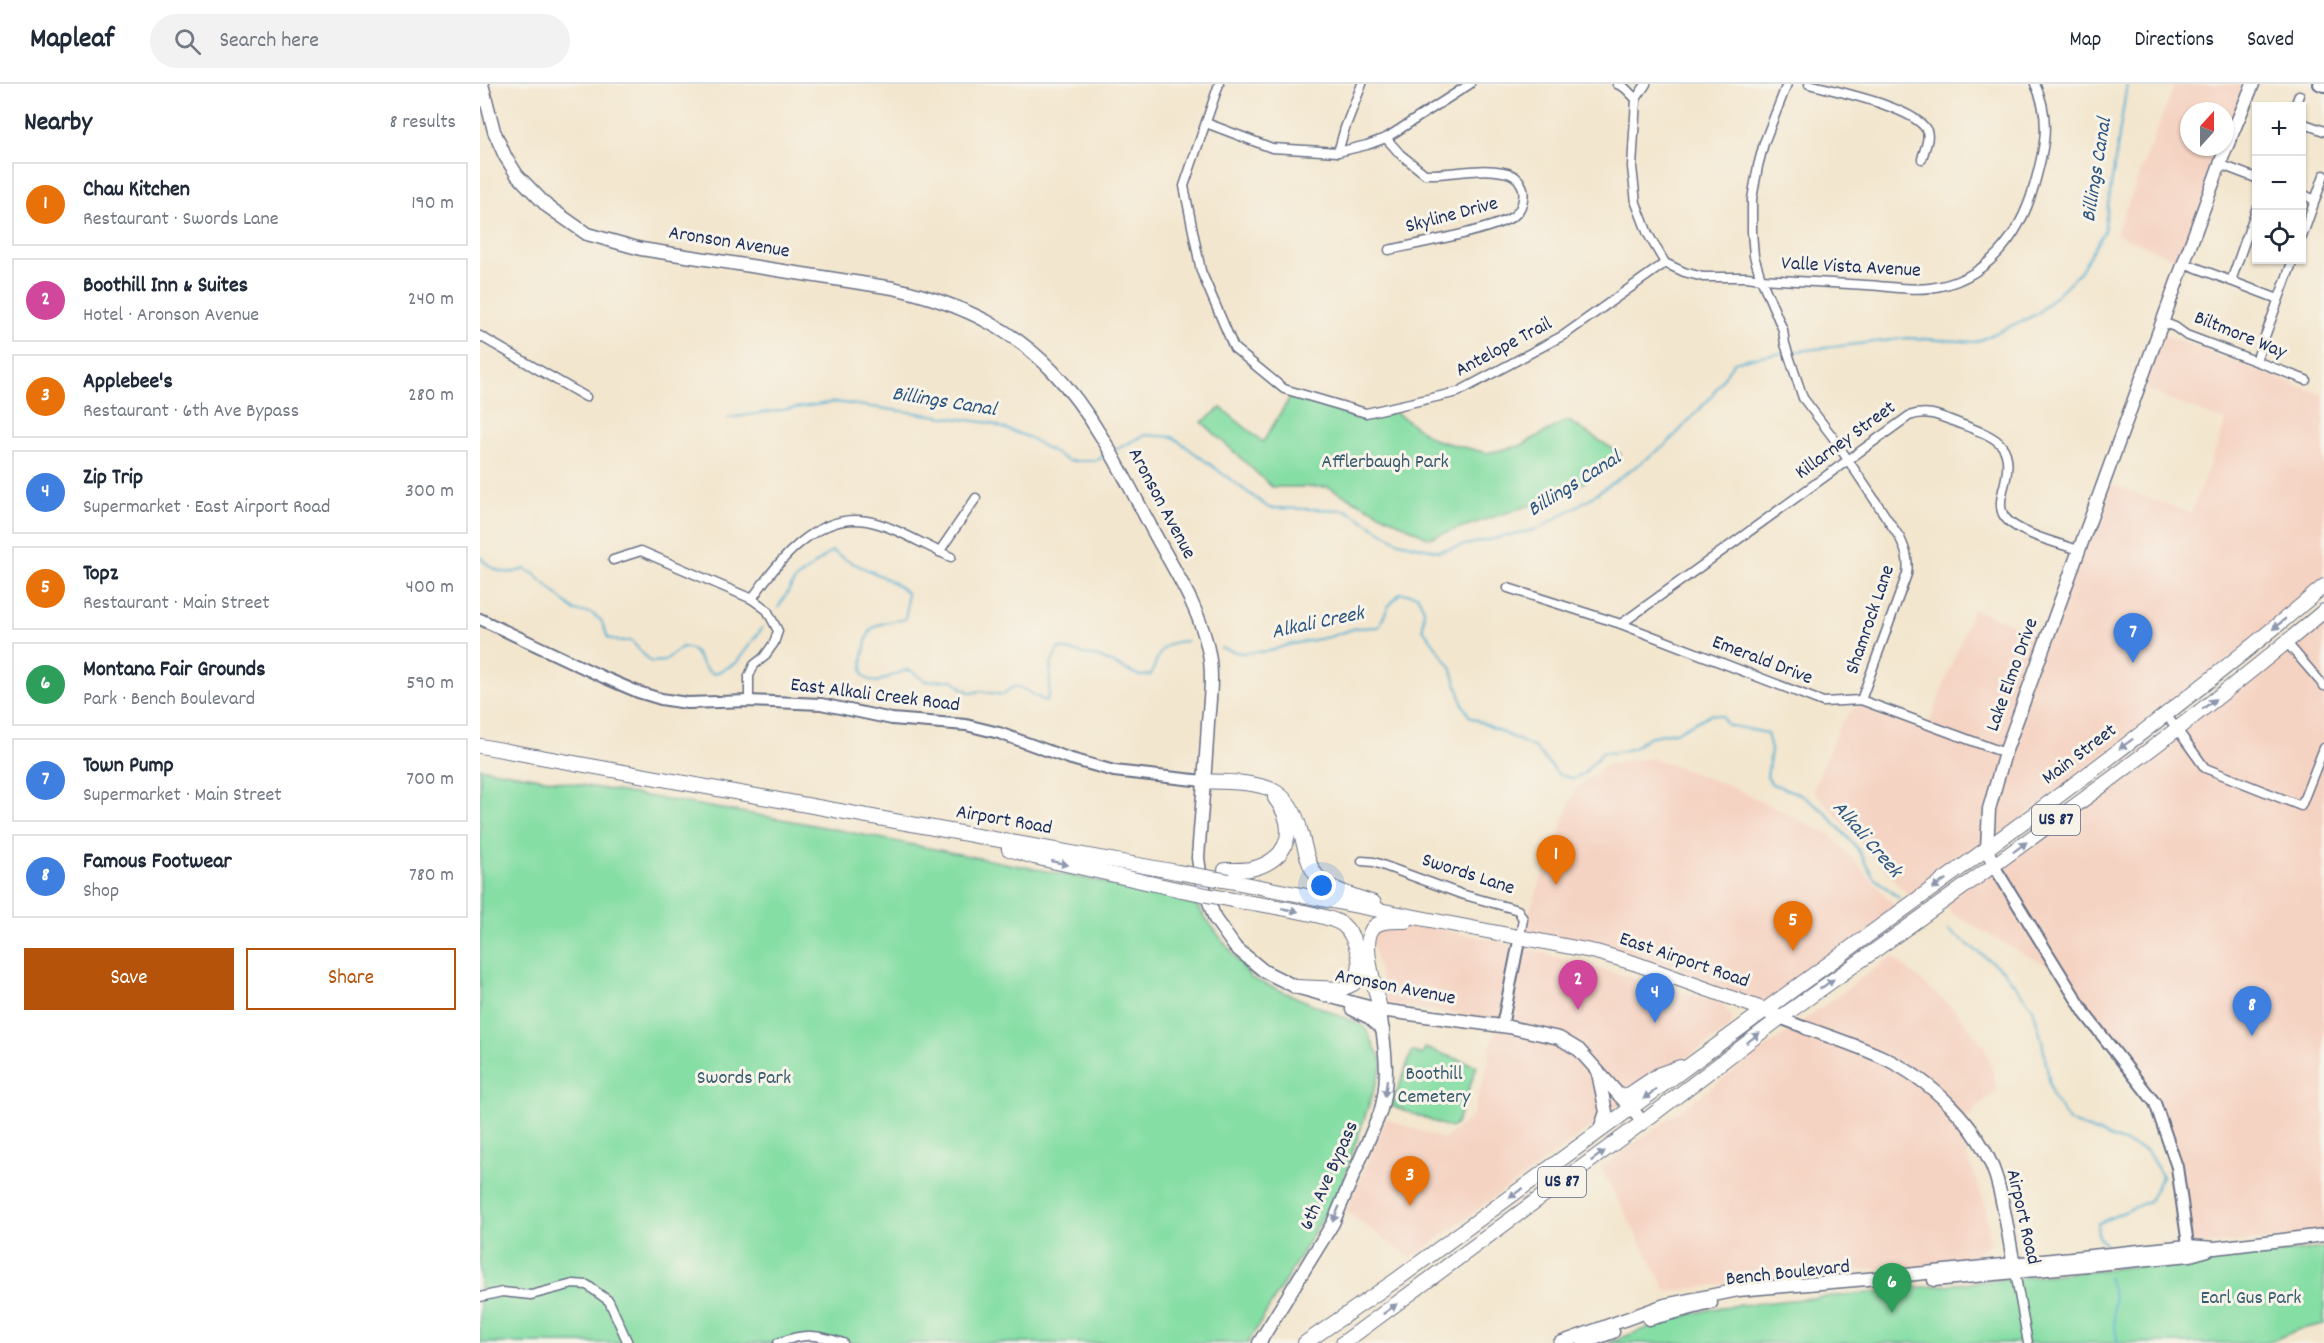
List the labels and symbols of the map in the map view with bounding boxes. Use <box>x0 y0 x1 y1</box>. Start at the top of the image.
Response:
north arrow <box>2180 102 2234 156</box>
water label: Billings Canal <box>2075 114 2121 224</box>
street label: Skyline Drive <box>1403 190 1502 242</box>
street label: Aronson Avenue <box>666 220 792 266</box>
street label: Valle Vista Avenue <box>1781 250 1922 286</box>
street label: Biltmore Way <box>2189 305 2291 368</box>
street label: Antelope Trail <box>1451 311 1557 385</box>
water label: Billings Canal <box>890 380 1000 426</box>
street label: Killarney Street <box>1790 395 1902 487</box>
street label: Aronson Avenue <box>1120 443 1202 565</box>
water label: Billings Canal <box>1523 443 1629 526</box>
park label: Afflerbaugh Park <box>1321 449 1449 477</box>
street label: Shamrock Lane <box>1839 561 1903 678</box>
water label: Alkali Creek <box>1269 599 1369 648</box>
street label: Lake Elmo Drive <box>1980 614 2047 736</box>
pin: 7 <box>2114 614 2152 663</box>
one-way arrow <box>2272 617 2287 630</box>
street label: Emerald Drive <box>1708 629 1817 693</box>
street label: East Alkali Creek Road <box>789 672 961 720</box>
one-way arrow <box>2201 697 2217 710</box>
street label: Main Street <box>2037 718 2123 792</box>
one-way arrow <box>2119 738 2134 750</box>
water label: Alkali Creek <box>1824 795 1910 887</box>
street label: Airport Road <box>954 799 1054 843</box>
road number: US 87 <box>2032 805 2080 835</box>
pin: 1 <box>1536 836 1576 885</box>
one-way arrow <box>2013 841 2028 853</box>
street label: Swords Lane <box>1418 847 1518 903</box>
one-way arrow <box>1051 859 1070 869</box>
your location <box>1307 871 1336 900</box>
one-way arrow <box>1932 877 1947 889</box>
pin: 5 <box>1774 902 1812 951</box>
one-way arrow <box>1281 906 1300 915</box>
street label: East Airport Road <box>1615 926 1753 996</box>
pin: 2 <box>1558 960 1598 1010</box>
street label: Aronson Avenue <box>1332 963 1458 1013</box>
pin: 4 <box>1636 974 1674 1023</box>
one-way arrow <box>1819 978 1835 990</box>
pin: 8 <box>2232 986 2272 1036</box>
one-way arrow <box>1745 1032 1761 1044</box>
park label: Boothill Cemetery <box>1398 1061 1471 1112</box>
park label: Swords Park <box>697 1065 791 1093</box>
one-way arrow <box>1381 1079 1390 1098</box>
one-way arrow <box>1642 1088 1658 1101</box>
street label: 6th Ave Bypass <box>1293 1117 1367 1235</box>
one-way arrow <box>1589 1150 1605 1162</box>
pin: 3 <box>1390 1156 1430 1206</box>
road number: US 87 <box>1538 1167 1586 1197</box>
street label: Airport Road <box>1997 1167 2047 1267</box>
one-way arrow <box>1508 1186 1523 1198</box>
one-way arrow <box>1332 1206 1341 1223</box>
street label: Bench Boulevard <box>1725 1254 1851 1294</box>
pin: 6 <box>1872 1264 1912 1313</box>
park label: Earl Gus Park <box>2200 1285 2302 1313</box>
one-way arrow <box>1382 1303 1397 1315</box>

